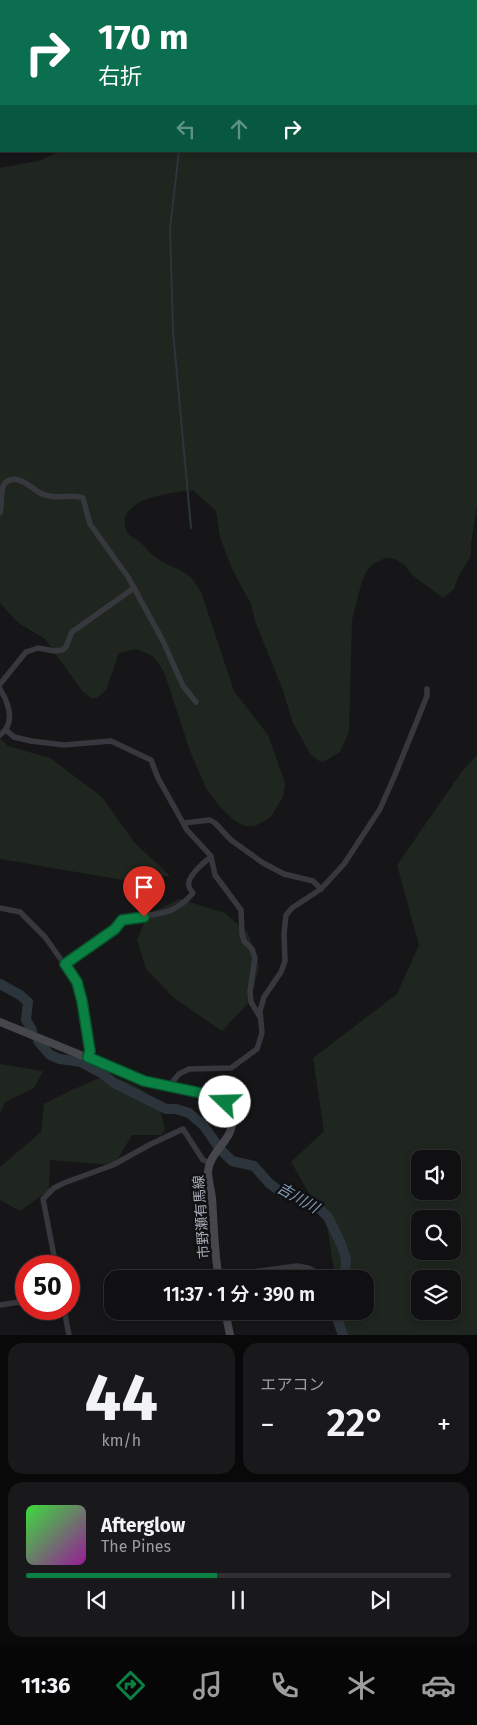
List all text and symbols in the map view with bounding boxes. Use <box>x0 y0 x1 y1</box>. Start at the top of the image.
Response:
text: 170 m <box>98 16 189 58</box>
icon: right <box>15 20 80 85</box>
text: 右折 <box>98 63 142 90</box>
icon: left <box>172 115 200 143</box>
icon: ahead <box>225 115 253 143</box>
icon: right <box>278 115 306 143</box>
pin <box>123 866 165 917</box>
icon: arrive <box>130 873 158 901</box>
position arrow <box>198 1075 250 1127</box>
map controls <box>411 1150 461 1320</box>
button: sound <box>411 1150 461 1200</box>
street label: 市野瀬有馬線 <box>190 1174 213 1259</box>
water label: 吉川川 <box>274 1179 324 1218</box>
button: search <box>411 1210 461 1260</box>
speed limit sign: 50 <box>15 1255 80 1320</box>
button: layers <box>411 1270 461 1320</box>
text: 11:37 · 1 分 · 390 m <box>163 1283 315 1306</box>
text: 44 <box>85 1359 158 1437</box>
text: エアコン <box>261 1375 325 1394</box>
text: 22° <box>326 1400 385 1446</box>
text: − <box>261 1408 275 1441</box>
text: + <box>437 1408 451 1441</box>
text: km/h <box>101 1431 141 1450</box>
text: Afterglow <box>101 1514 185 1537</box>
text: The Pines <box>101 1537 171 1556</box>
icon: previous <box>83 1586 111 1614</box>
icon: pause <box>224 1586 252 1614</box>
icon: next <box>366 1586 394 1614</box>
icon: directions <box>113 1668 148 1703</box>
icon: music <box>190 1668 225 1703</box>
icon: phone <box>267 1668 302 1703</box>
icon: climate <box>344 1668 379 1703</box>
icon: car <box>421 1668 456 1703</box>
text: 11:36 <box>21 1672 71 1699</box>

